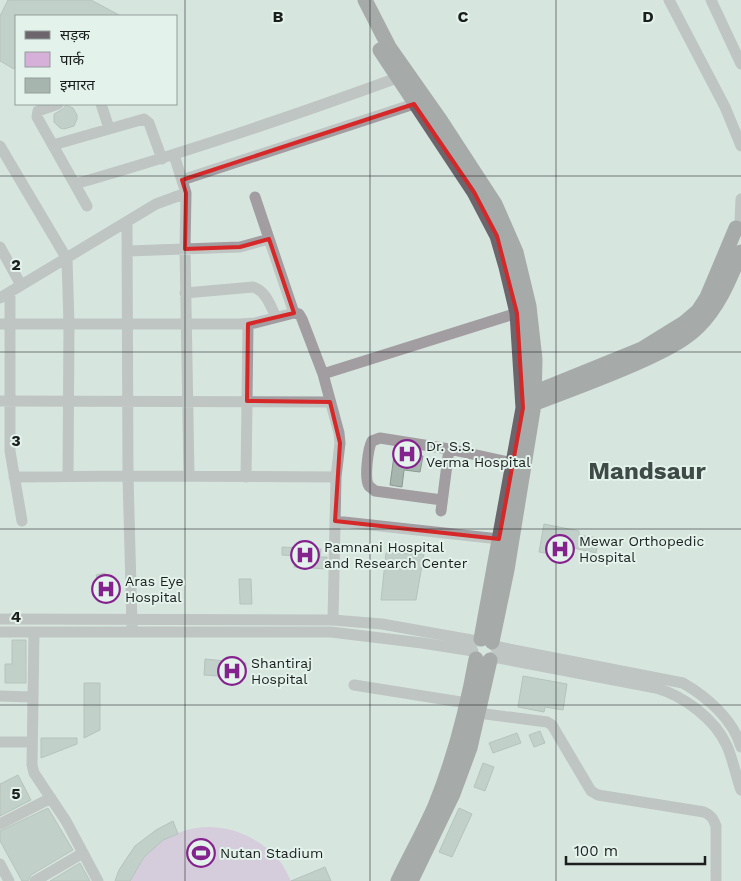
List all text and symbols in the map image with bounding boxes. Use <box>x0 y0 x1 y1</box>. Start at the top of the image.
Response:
text: B <box>273 7 284 26</box>
text: C <box>458 7 469 26</box>
text: D <box>642 7 654 26</box>
legend <box>15 15 178 105</box>
text: सड़क <box>60 26 90 44</box>
text: पार्क <box>60 51 84 69</box>
text: इमारत <box>60 76 95 94</box>
text: 2 <box>11 255 21 274</box>
text: 3 <box>11 431 21 450</box>
place label: Dr. S.S. Verma Hospital <box>426 438 531 470</box>
hospital icon: Dr. S.S. Verma Hospital <box>392 439 422 469</box>
district label: Mandsaur <box>588 457 706 485</box>
place label: Mewar Orthopedic Hospital <box>579 533 704 565</box>
hospital icon: Mewar Orthopedic Hospital <box>545 534 575 564</box>
place label: Pamnani Hospital and Research Center <box>324 539 468 571</box>
hospital icon: Pamnani Hospital and Research Center <box>290 540 320 570</box>
place label: Aras Eye Hospital <box>125 573 184 605</box>
hospital icon: Aras Eye Hospital <box>91 574 121 604</box>
text: 4 <box>11 607 21 626</box>
place label: Shantiraj Hospital <box>251 655 312 687</box>
hospital icon: Shantiraj Hospital <box>217 656 247 686</box>
text: 5 <box>11 784 21 803</box>
scale bar <box>566 834 705 866</box>
sports icon: Nutan Stadium <box>186 838 216 868</box>
text: 100 m <box>574 842 618 860</box>
place label: Nutan Stadium <box>220 845 323 861</box>

